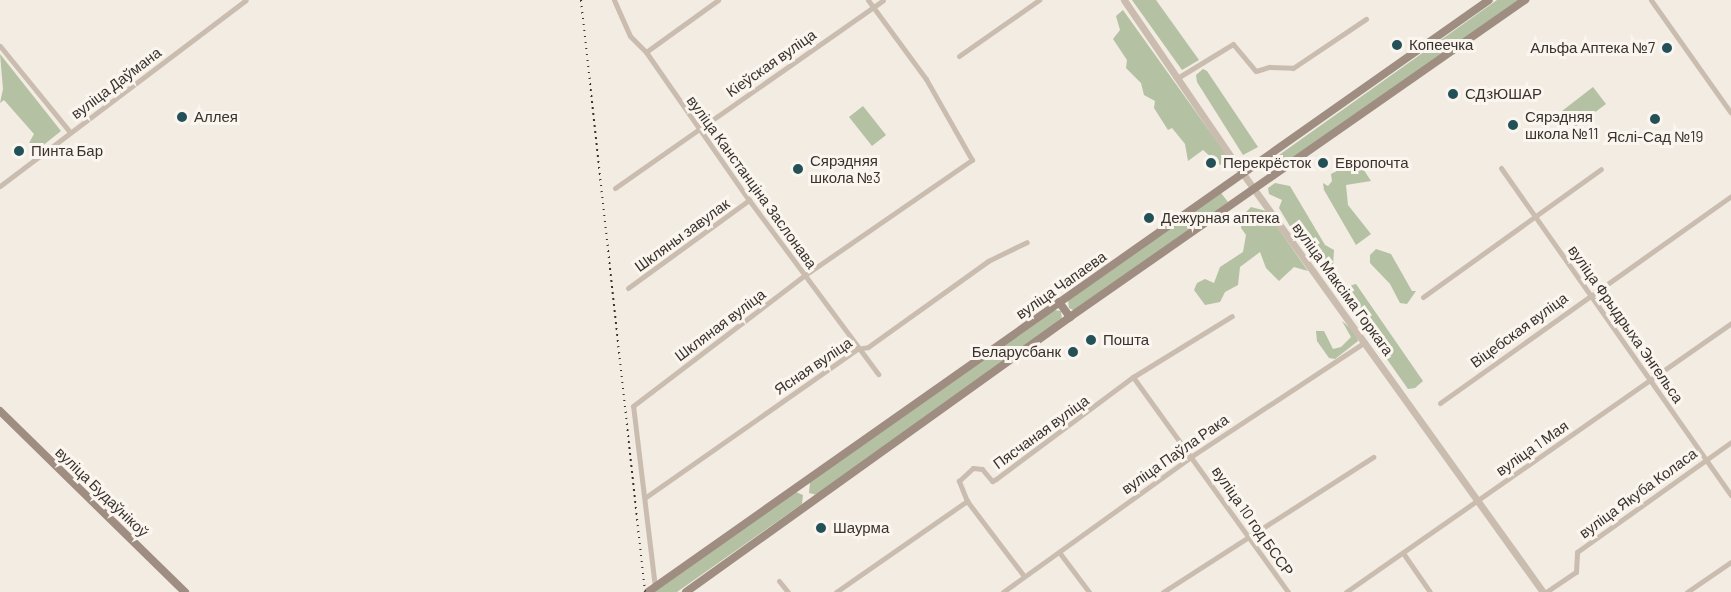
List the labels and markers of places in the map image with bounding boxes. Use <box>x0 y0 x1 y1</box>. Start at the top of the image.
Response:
place label: Копеечка <box>1409 36 1473 54</box>
marker: Копеечка <box>1390 38 1404 52</box>
place label: Альфа Аптека №7 <box>1530 39 1655 57</box>
marker: Альфа Аптека №7 <box>1660 41 1674 55</box>
place label: СДзЮШАР <box>1465 85 1542 103</box>
marker: СДзЮШАР <box>1446 87 1460 101</box>
place label: Сярэдняя школа №11 <box>1525 107 1599 142</box>
place label: Аллея <box>194 108 238 126</box>
marker: Аллея <box>175 110 189 124</box>
marker: Яслі-Сад №19 <box>1648 112 1662 126</box>
marker: Сярэдняя школа №11 <box>1506 118 1520 132</box>
place label: Яслі-Сад №19 <box>1607 128 1703 146</box>
place label: Пинта Бар <box>31 142 103 160</box>
marker: Пинта Бар <box>12 144 26 158</box>
place label: Сярэдняя школа №3 <box>810 151 881 186</box>
place label: Перекрёсток <box>1223 154 1311 172</box>
place label: Европочта <box>1335 154 1409 172</box>
marker: Перекрёсток <box>1204 156 1218 170</box>
marker: Европочта <box>1316 156 1330 170</box>
marker: Сярэдняя школа №3 <box>791 162 805 176</box>
place label: Дежурная аптека <box>1161 209 1280 227</box>
marker: Дежурная аптека <box>1142 211 1156 225</box>
place label: Пошта <box>1103 331 1149 349</box>
marker: Пошта <box>1084 333 1098 347</box>
place label: Беларусбанк <box>972 343 1061 361</box>
marker: Беларусбанк <box>1066 345 1080 359</box>
place label: Шаурма <box>833 519 889 537</box>
marker: Шаурма <box>814 521 828 535</box>

